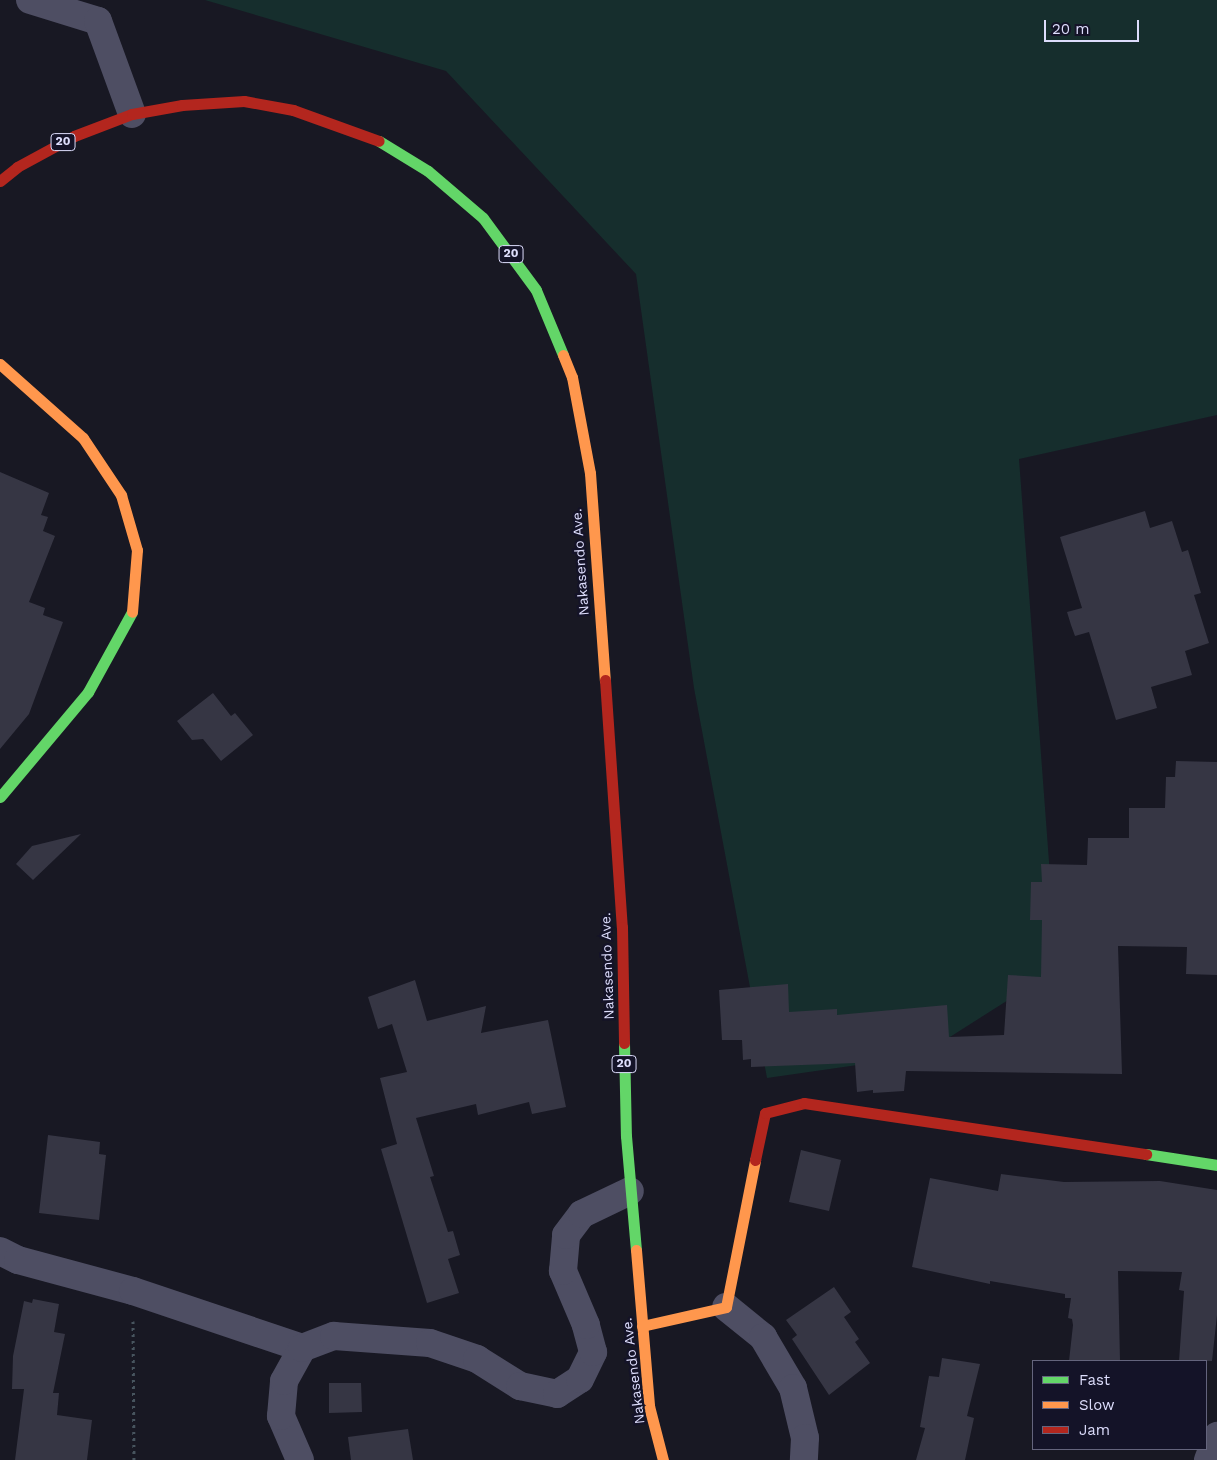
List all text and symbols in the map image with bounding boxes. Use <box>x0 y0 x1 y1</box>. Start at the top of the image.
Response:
scale bar <box>1047 10 1142 42</box>
text: 20 m <box>1052 20 1090 38</box>
road number: 20 <box>50 132 76 152</box>
road number: 20 <box>498 244 524 264</box>
street label: Nakasendo Ave. <box>568 508 592 616</box>
street label: Nakasendo Ave. <box>597 912 617 1020</box>
road number: 20 <box>612 1054 636 1074</box>
street label: Nakasendo Ave. <box>618 1316 648 1426</box>
legend <box>1032 1360 1207 1450</box>
text: Fast <box>1079 1371 1110 1389</box>
text: Slow <box>1079 1396 1115 1414</box>
text: Jam <box>1079 1421 1110 1439</box>

